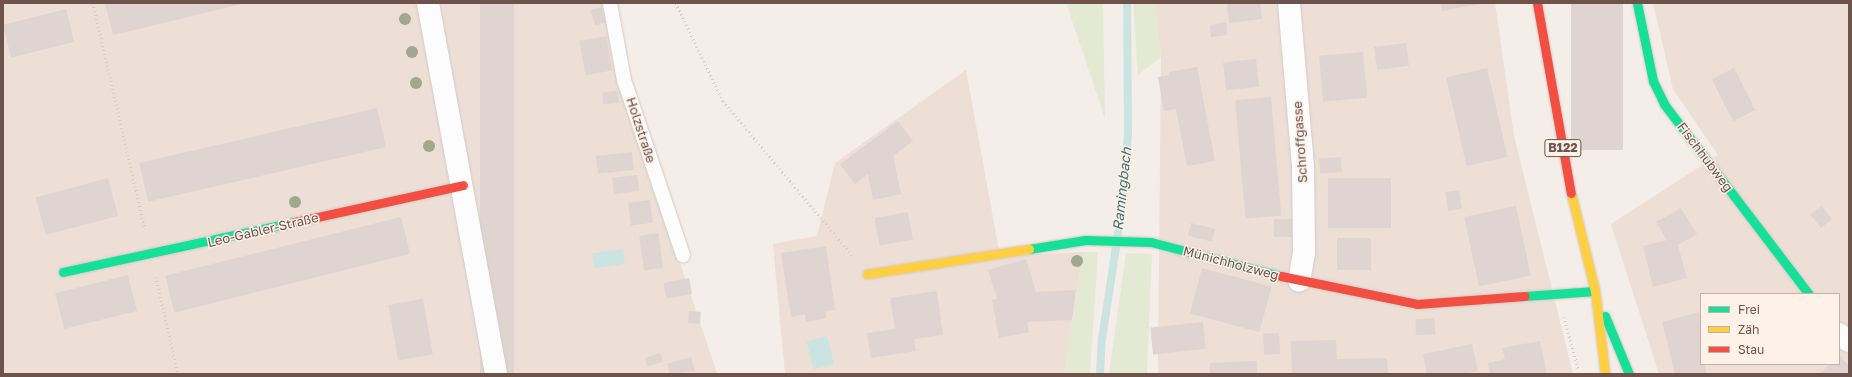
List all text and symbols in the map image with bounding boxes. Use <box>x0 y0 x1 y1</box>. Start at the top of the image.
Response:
street label: Holzstraße <box>623 95 659 165</box>
street label: Schroffgasse <box>1289 100 1311 184</box>
street label: Fischhubweg <box>1674 119 1736 195</box>
road number: B122 <box>1544 138 1582 158</box>
water label: Ramingbach <box>1109 147 1135 231</box>
street label: Leo-Gabler-Straße <box>206 210 320 250</box>
street label: Münichholzweg <box>1181 243 1281 283</box>
legend <box>1700 293 1840 365</box>
text: Frei <box>1738 302 1760 317</box>
text: Zäh <box>1738 322 1759 337</box>
text: Stau <box>1738 342 1764 357</box>

